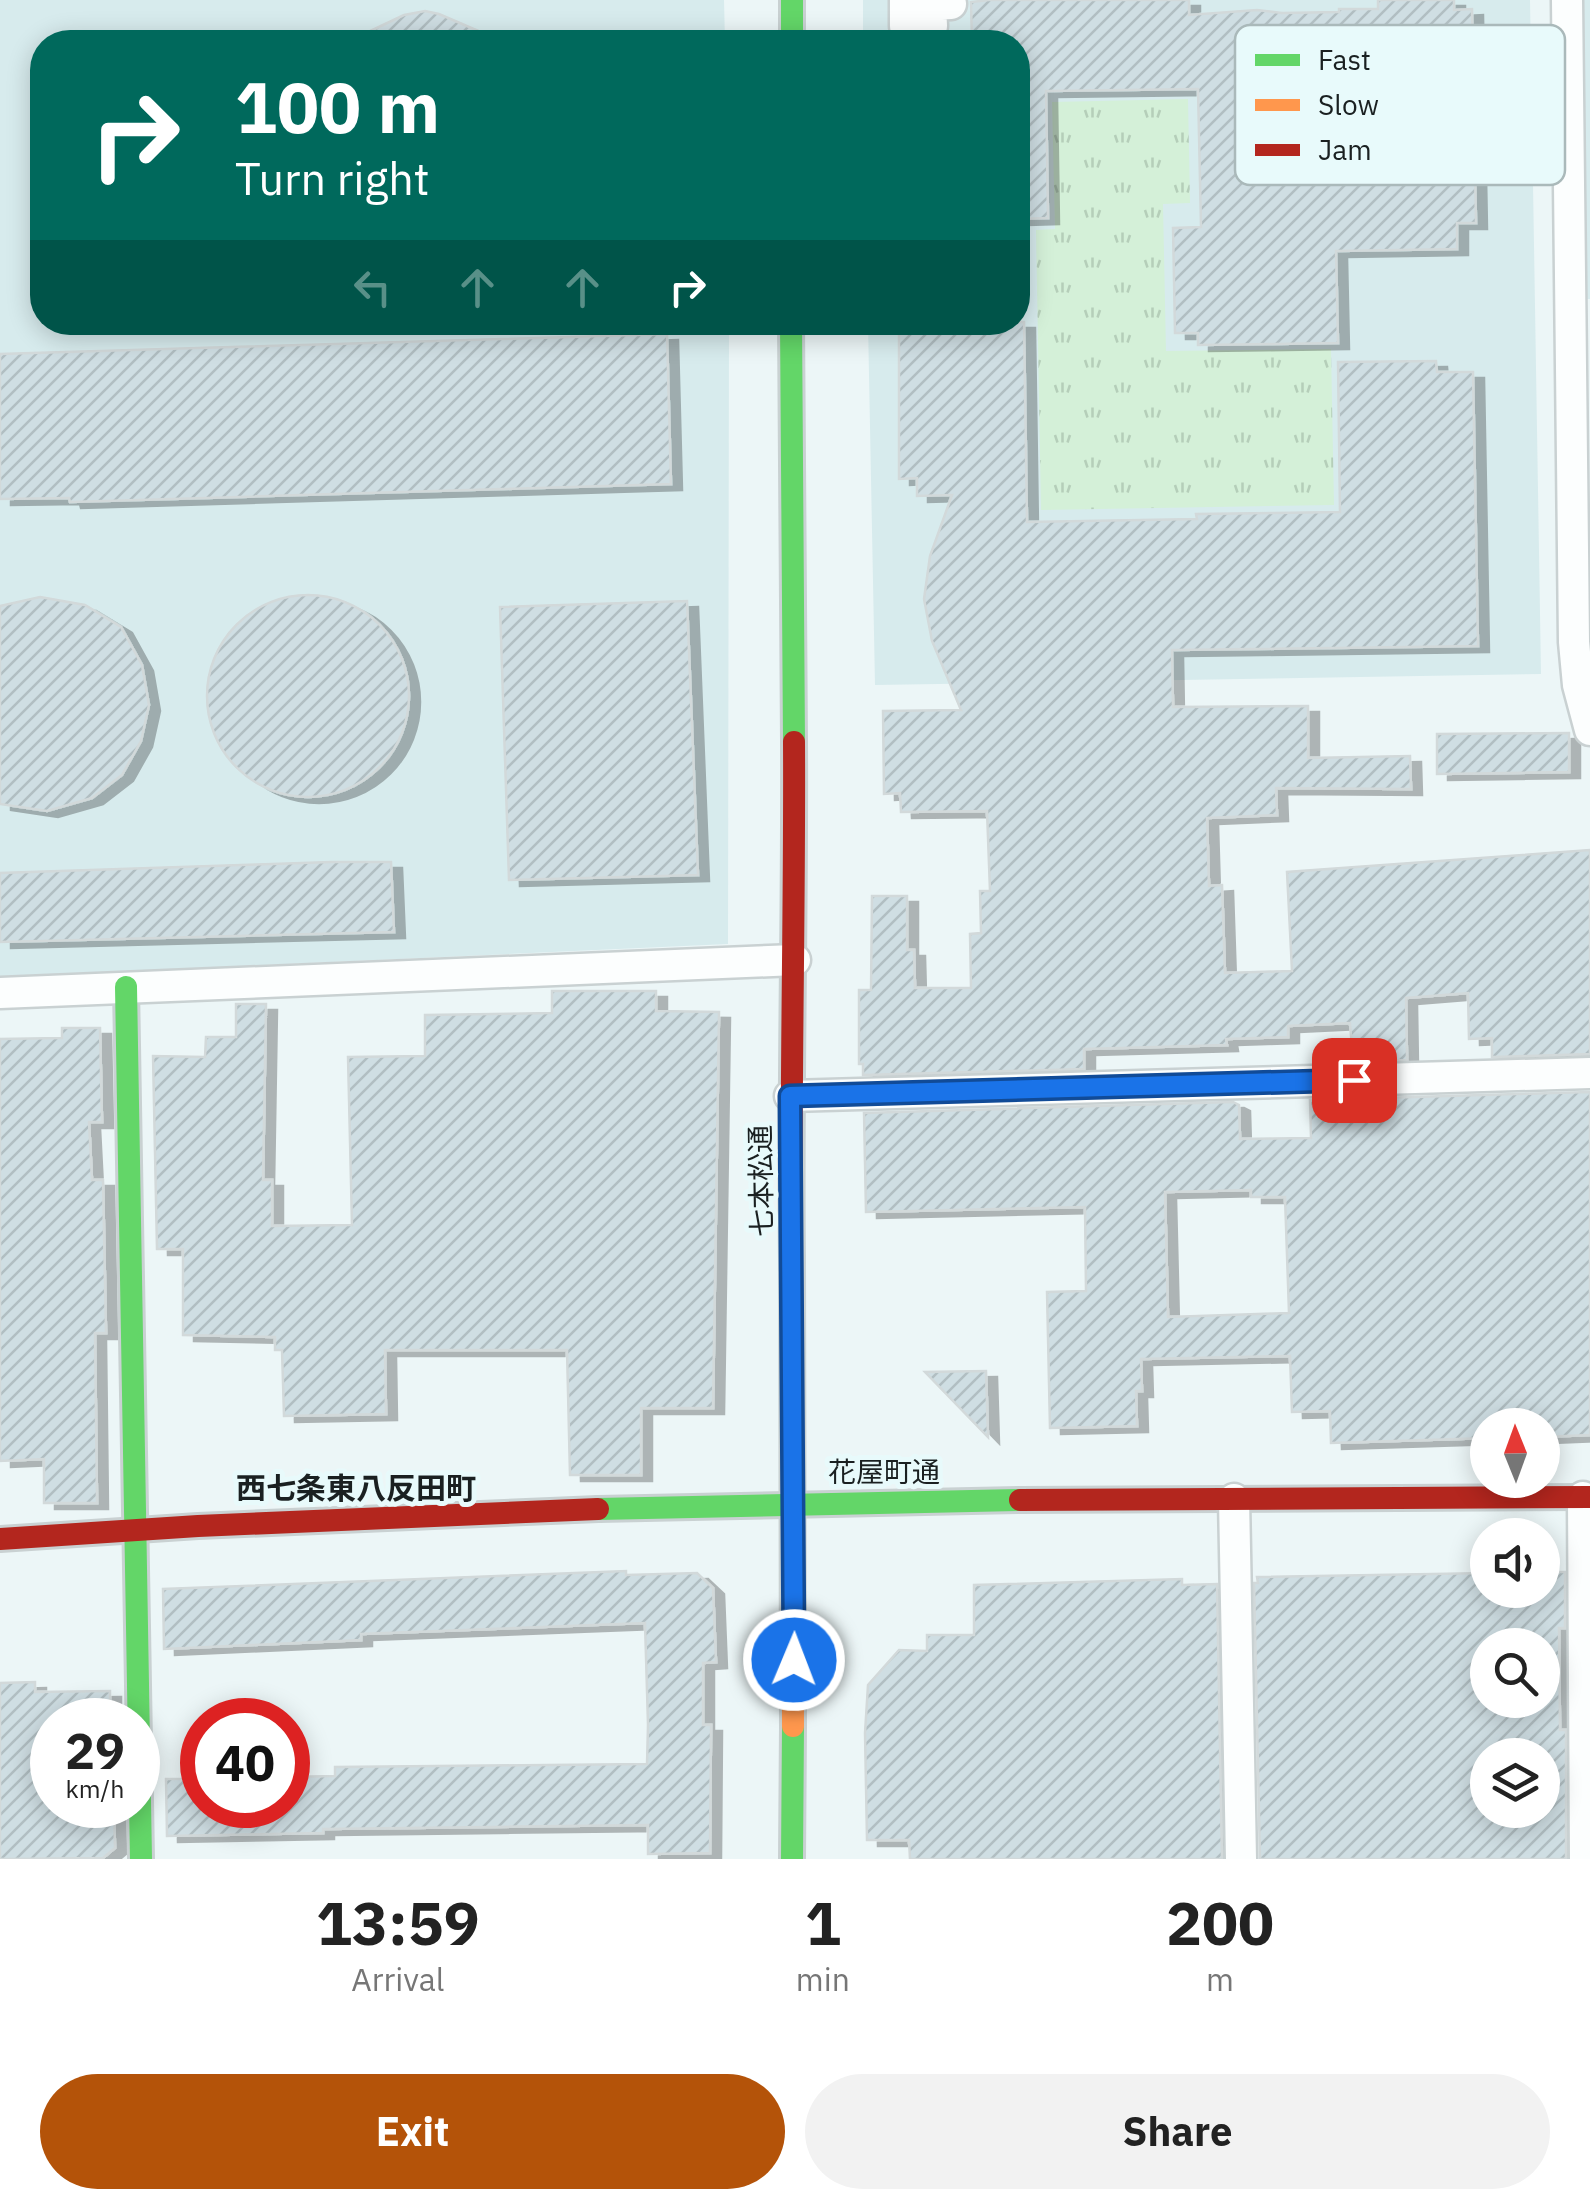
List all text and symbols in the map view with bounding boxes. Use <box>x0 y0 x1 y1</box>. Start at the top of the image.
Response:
legend <box>1235 25 1565 185</box>
text: Fast <box>1318 41 1371 78</box>
text: 100 m <box>235 61 440 152</box>
icon: right <box>70 70 200 200</box>
text: Slow <box>1318 86 1379 123</box>
text: Jam <box>1318 131 1372 168</box>
text: Turn right <box>235 149 430 207</box>
icon: left <box>345 260 400 315</box>
icon: ahead <box>450 260 505 315</box>
icon: ahead <box>555 260 610 315</box>
icon: right <box>660 260 715 315</box>
pin <box>1312 1038 1397 1123</box>
icon: arrive <box>1327 1053 1382 1108</box>
street label: 七本松通 <box>741 1125 780 1237</box>
north arrow <box>1470 1408 1560 1498</box>
map controls <box>1470 1408 1560 1828</box>
street label: 花屋町通 <box>828 1453 940 1490</box>
district label: 西七条東八反田町 <box>236 1468 476 1507</box>
button: sound <box>1470 1518 1560 1608</box>
position arrow <box>742 1608 846 1712</box>
button: search <box>1470 1628 1560 1718</box>
speed limit sign: 40 <box>180 1698 310 1828</box>
text: 29 <box>65 1718 125 1783</box>
button: layers <box>1470 1738 1560 1828</box>
text: km/h <box>66 1772 124 1805</box>
text: 13:59 <box>316 1883 480 1962</box>
text: 1 <box>805 1883 841 1962</box>
text: 200 <box>1166 1883 1274 1962</box>
text: Arrival <box>351 1958 445 2000</box>
text: min <box>796 1958 850 2000</box>
text: m <box>1206 1958 1234 2000</box>
button: Exit <box>40 2074 785 2189</box>
button: Share <box>805 2074 1550 2189</box>

